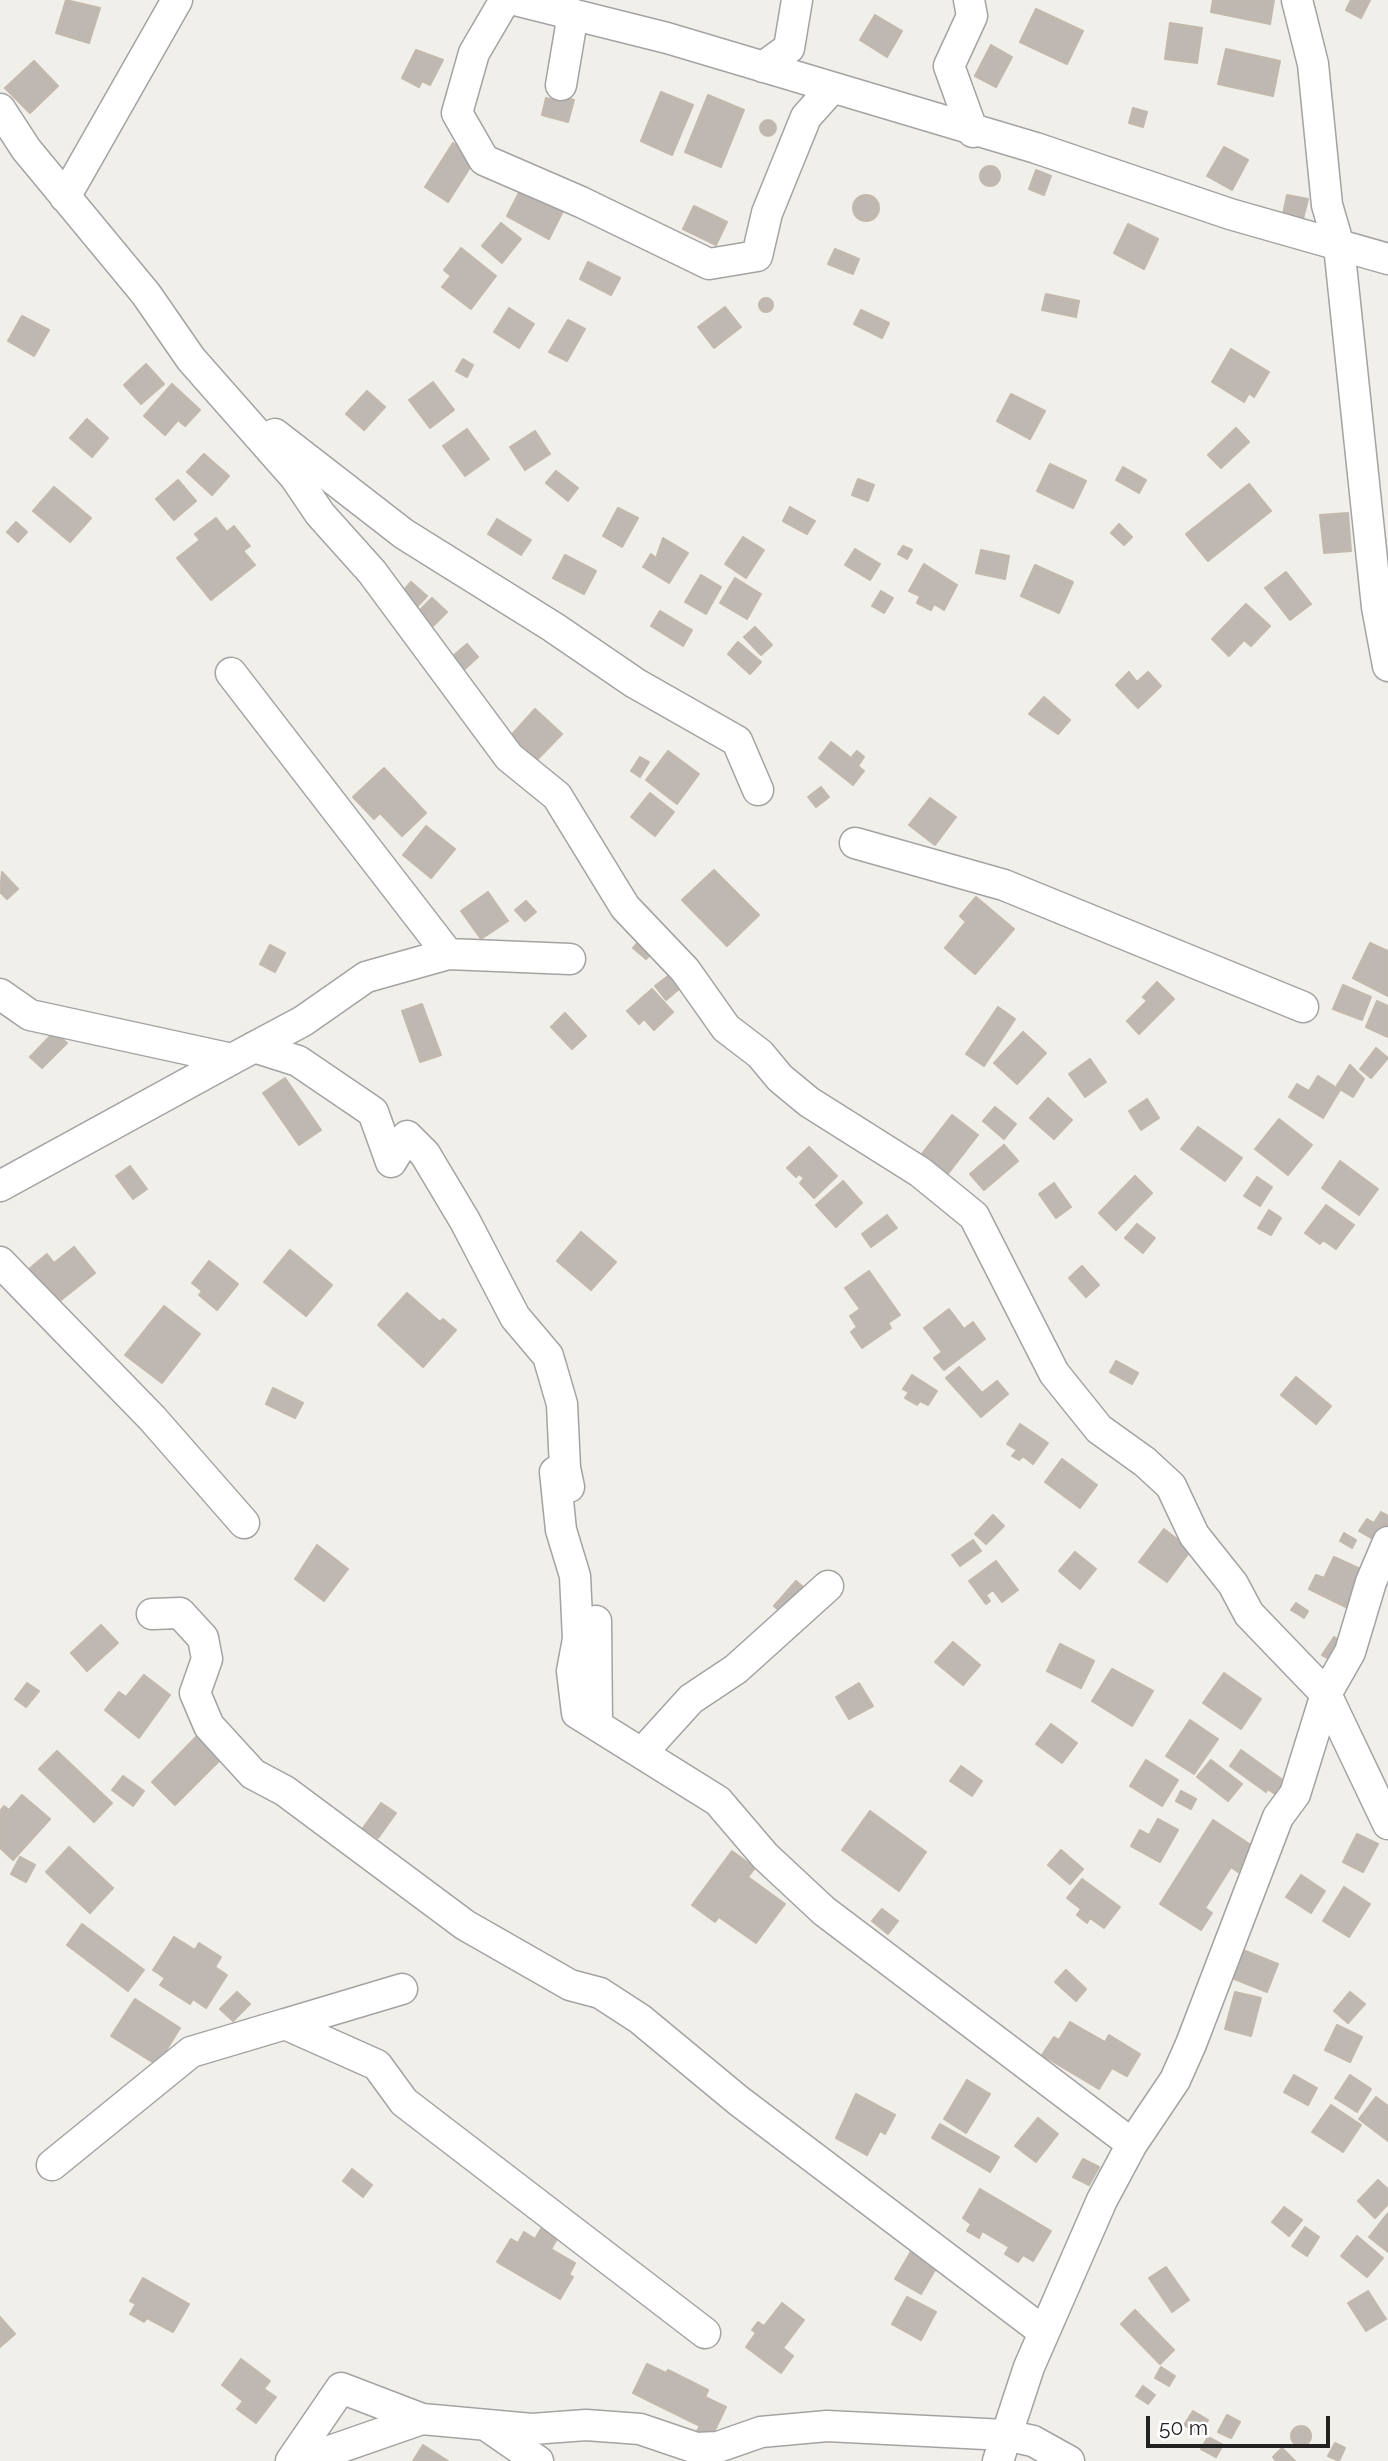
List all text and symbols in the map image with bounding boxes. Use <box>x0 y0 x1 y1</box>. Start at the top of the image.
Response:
scale bar <box>1150 2402 1334 2446</box>
text: 50 m <box>1159 2415 1208 2440</box>

